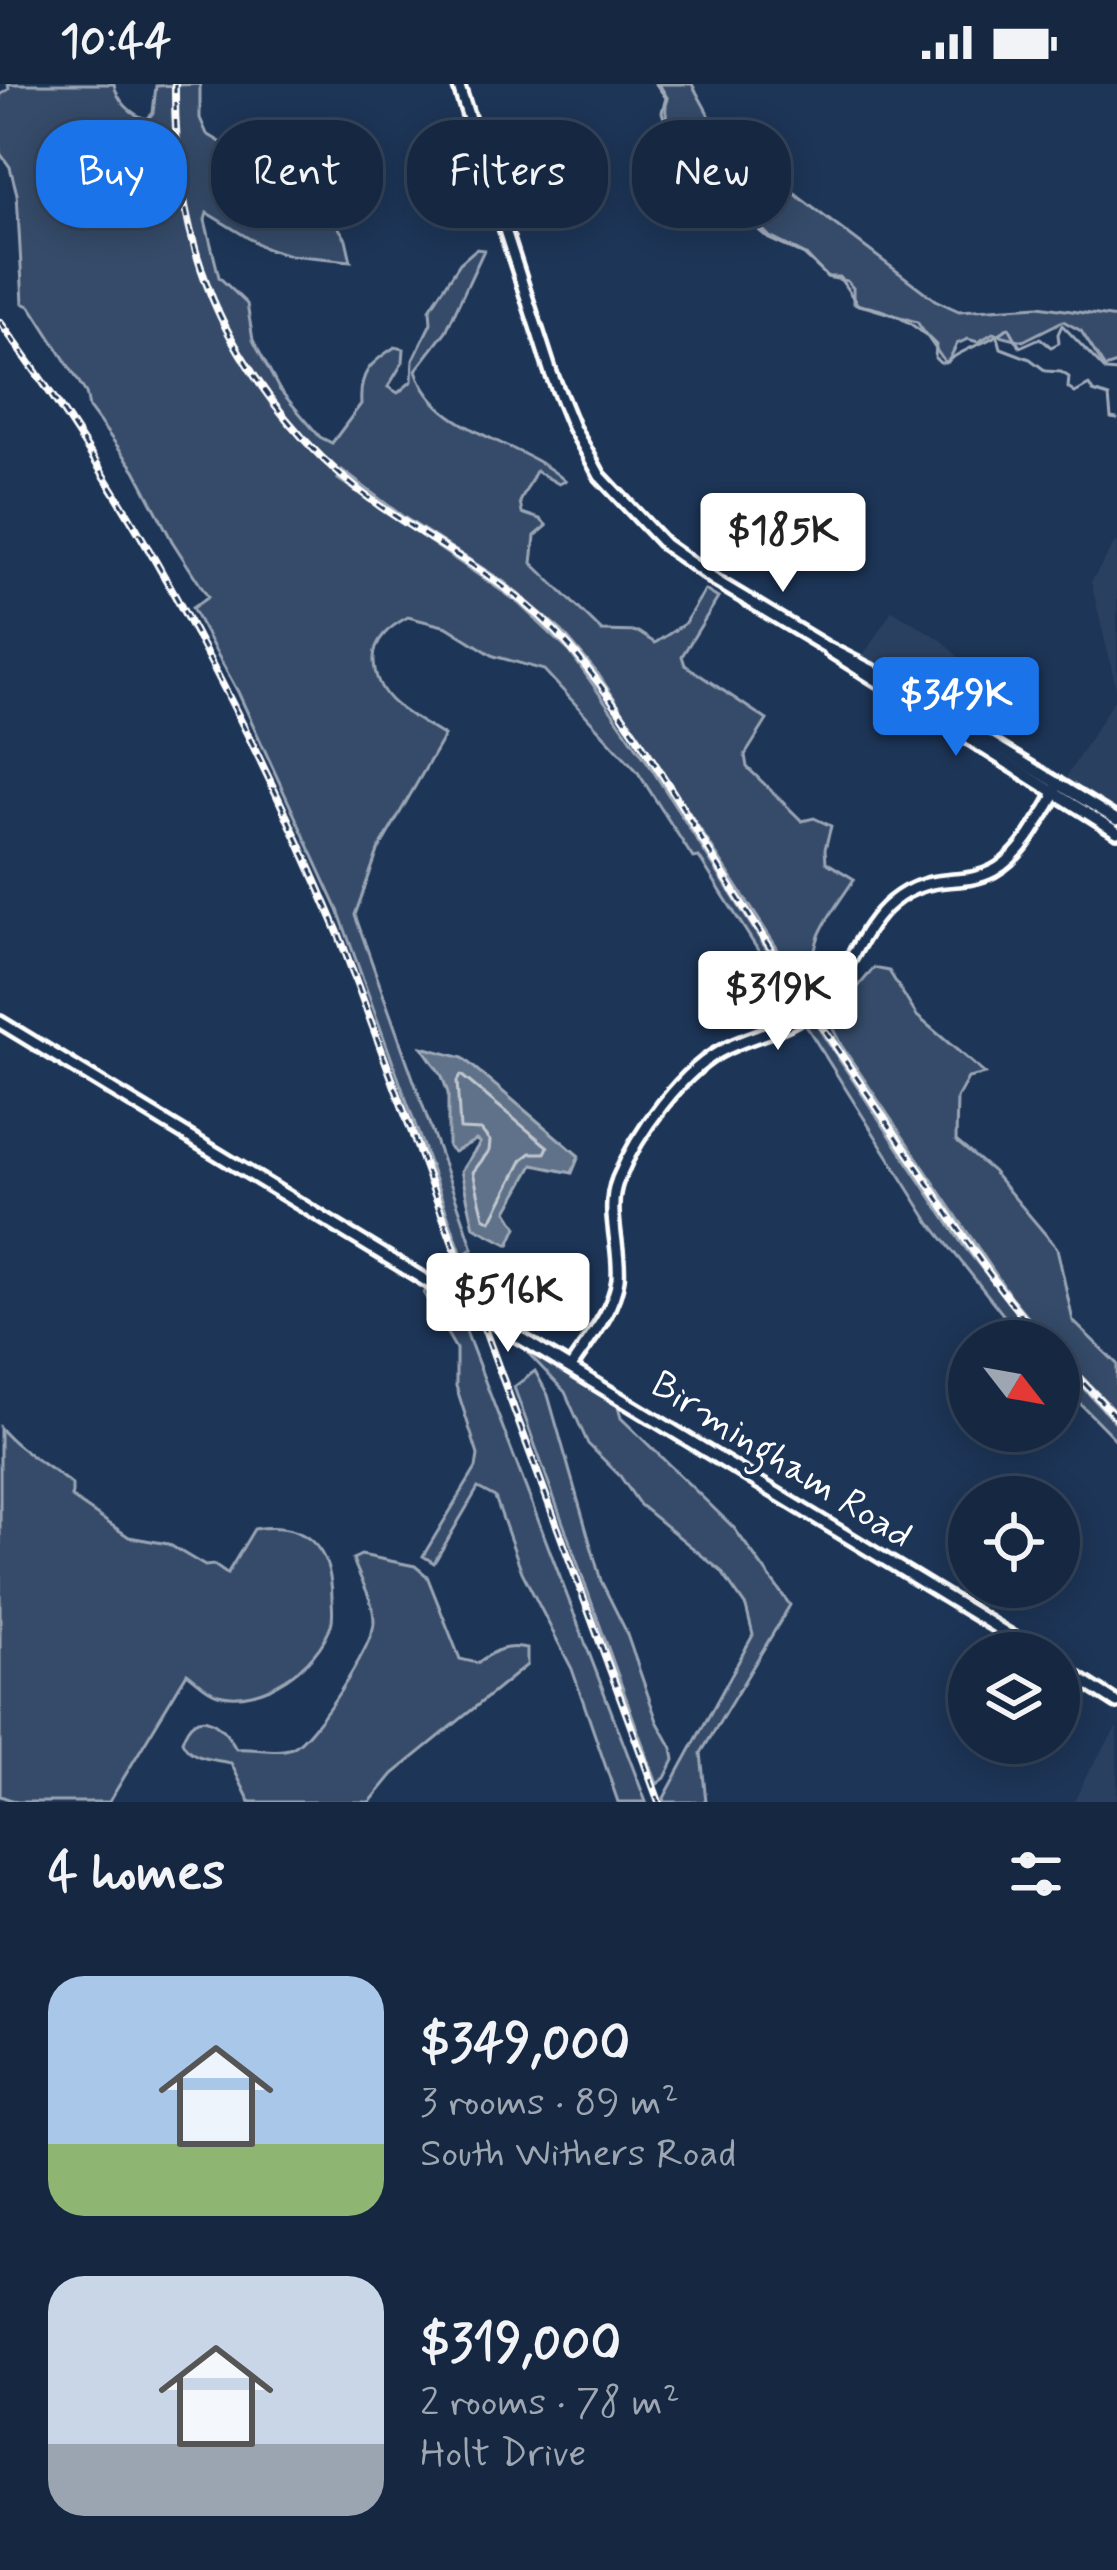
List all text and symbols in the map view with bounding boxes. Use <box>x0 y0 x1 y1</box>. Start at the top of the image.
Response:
text: 10:44 <box>60 13 171 72</box>
chip: Buy <box>36 120 187 228</box>
chip: Rent <box>211 120 383 228</box>
chip: Filters <box>407 120 608 228</box>
chip: New <box>632 120 791 228</box>
pin: $185K <box>699 493 867 595</box>
text: $185K <box>728 506 838 557</box>
pin: $349K <box>872 657 1040 759</box>
text: $349K <box>900 670 1012 721</box>
pin: $319K <box>694 951 862 1053</box>
text: $319K <box>725 964 831 1015</box>
pin: $516K <box>424 1253 592 1355</box>
text: $516K <box>453 1266 563 1317</box>
north arrow <box>948 1320 1080 1452</box>
map controls <box>948 1320 1080 1764</box>
street label: Birmingham Road <box>639 1360 922 1565</box>
button: locate <box>948 1476 1080 1608</box>
button: layers <box>948 1632 1080 1764</box>
text: 4 homes <box>48 1841 225 1907</box>
icon: filters <box>1003 1841 1069 1907</box>
text: $349,000 <box>420 2012 630 2078</box>
icon: home <box>144 2024 288 2168</box>
text: 3 rooms · 89 m² <box>420 2078 679 2129</box>
text: South Withers Road <box>420 2129 736 2180</box>
text: $319,000 <box>420 2312 621 2378</box>
icon: home <box>144 2324 288 2468</box>
text: 2 rooms · 78 m² <box>420 2378 680 2429</box>
text: Holt Drive <box>420 2429 586 2480</box>

